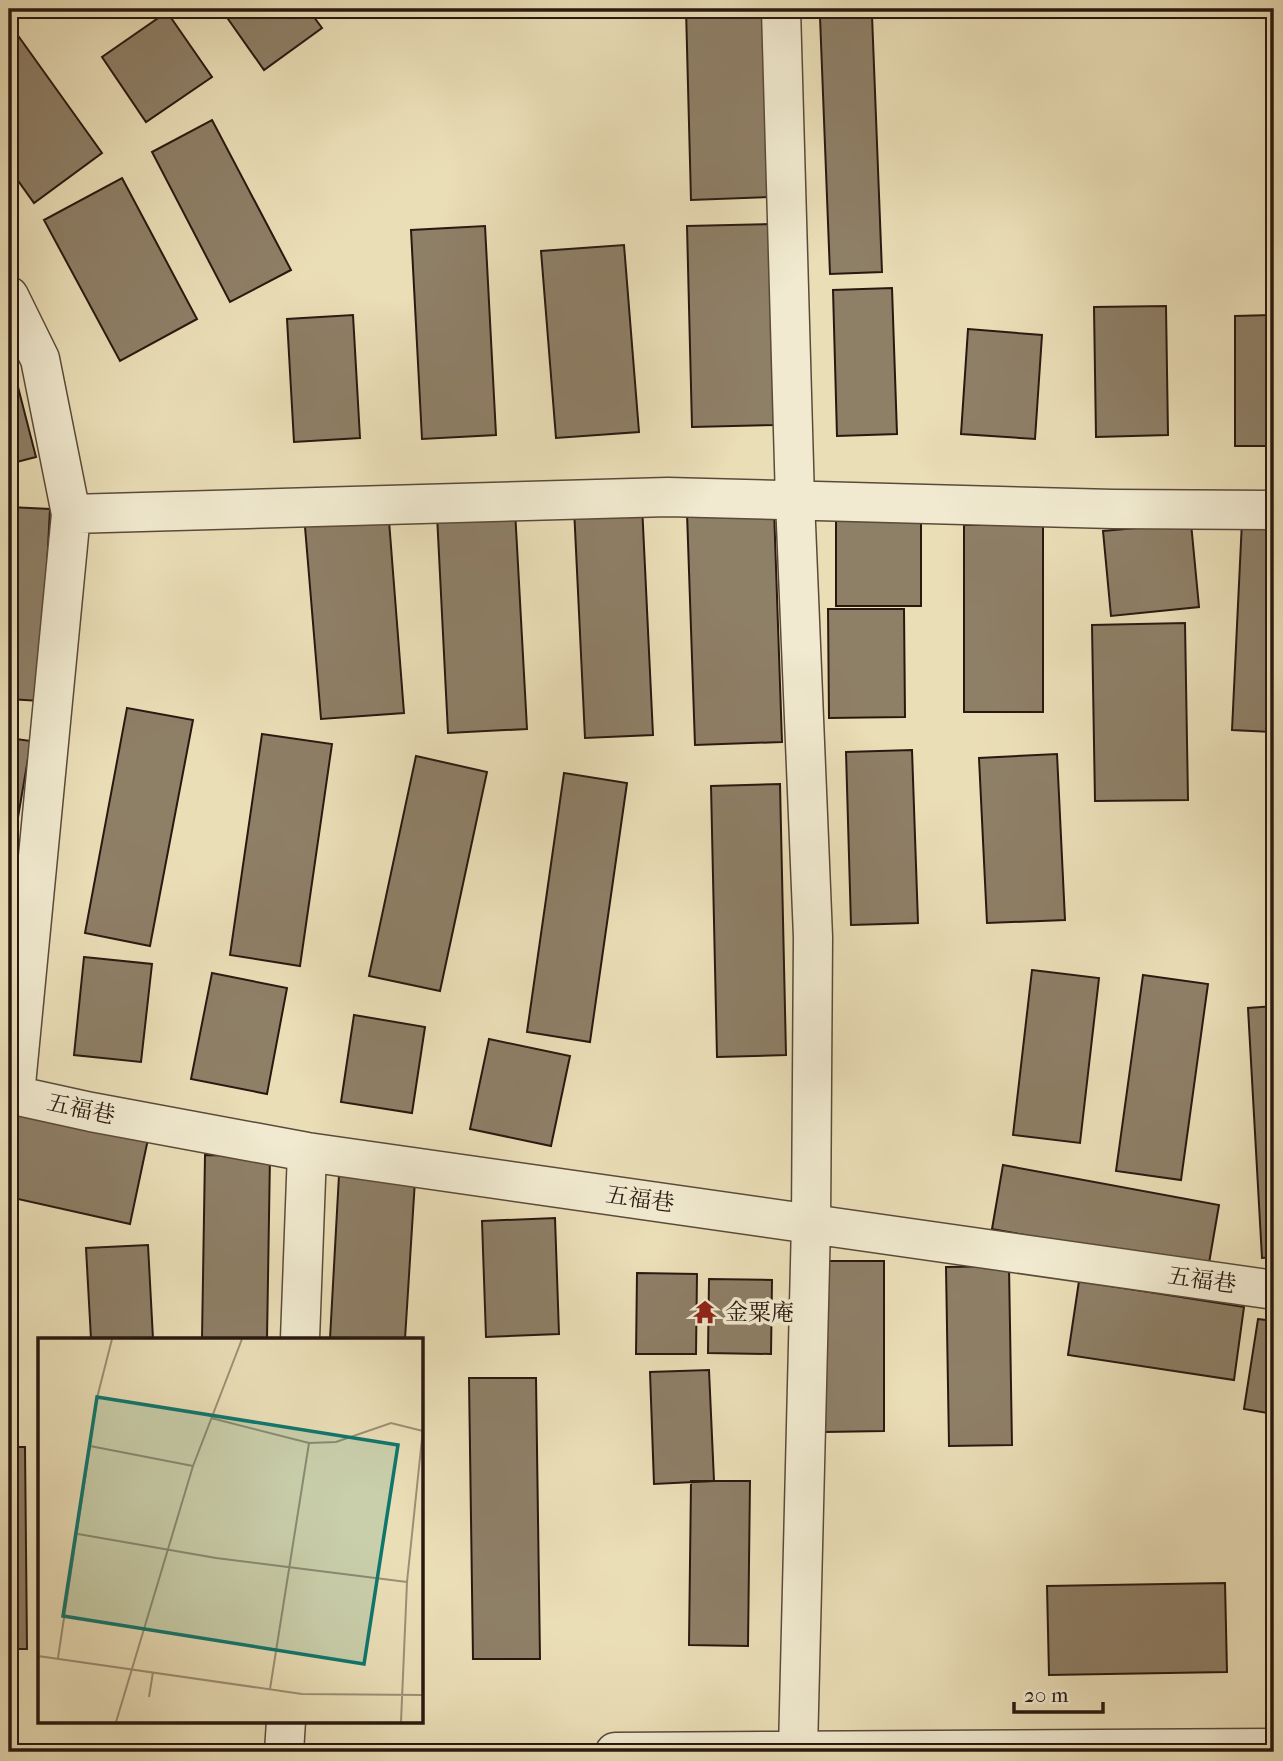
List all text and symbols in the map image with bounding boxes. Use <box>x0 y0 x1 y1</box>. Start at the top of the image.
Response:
street label: 五福巷 <box>44 1089 118 1129</box>
street label: 五福巷 <box>604 1181 676 1217</box>
street label: 五福巷 <box>1166 1262 1238 1298</box>
temple icon: 金粟庵 <box>691 1298 719 1326</box>
place label: 金粟庵 <box>725 1299 794 1326</box>
inset map <box>38 1338 424 1722</box>
scale bar <box>1014 1670 1103 1714</box>
text: 20 m <box>1024 1683 1069 1707</box>

